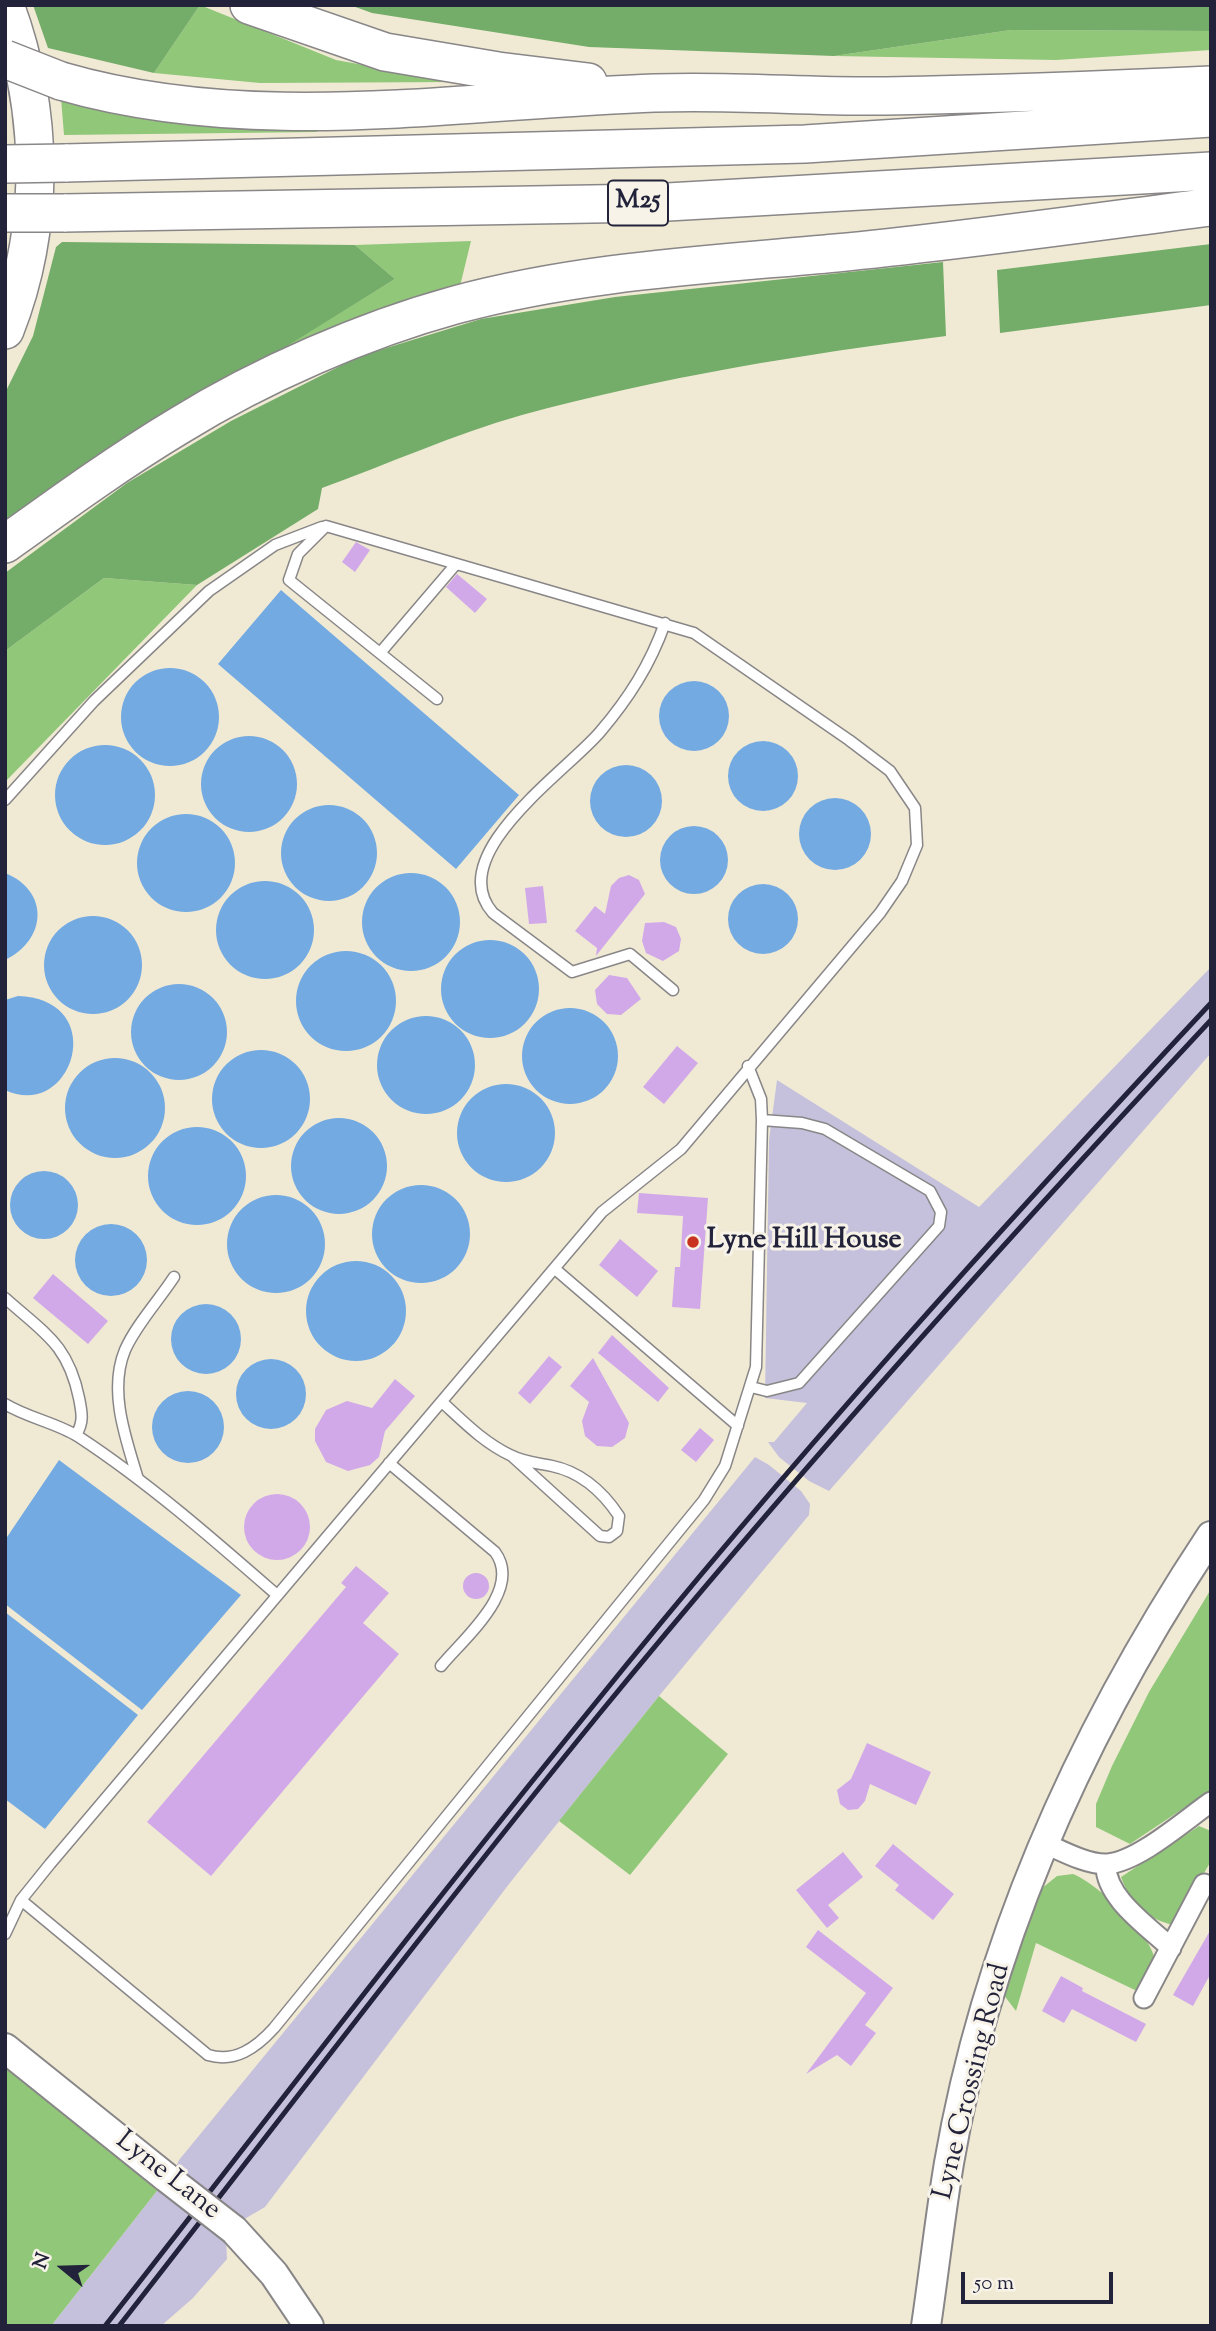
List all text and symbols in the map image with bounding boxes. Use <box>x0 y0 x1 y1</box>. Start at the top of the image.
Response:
road number: M25 <box>608 180 668 226</box>
place label: Lyne Hill House <box>707 1225 902 1259</box>
marker: Lyne Hill House <box>685 1234 701 1250</box>
street label: Lyne Crossing Road <box>928 1960 1020 2204</box>
street label: Lyne Lane <box>108 2125 226 2229</box>
north arrow <box>28 2233 98 2303</box>
text: N <box>27 2249 58 2273</box>
scale bar <box>964 2258 1116 2302</box>
text: 50 m <box>974 2269 1014 2299</box>

